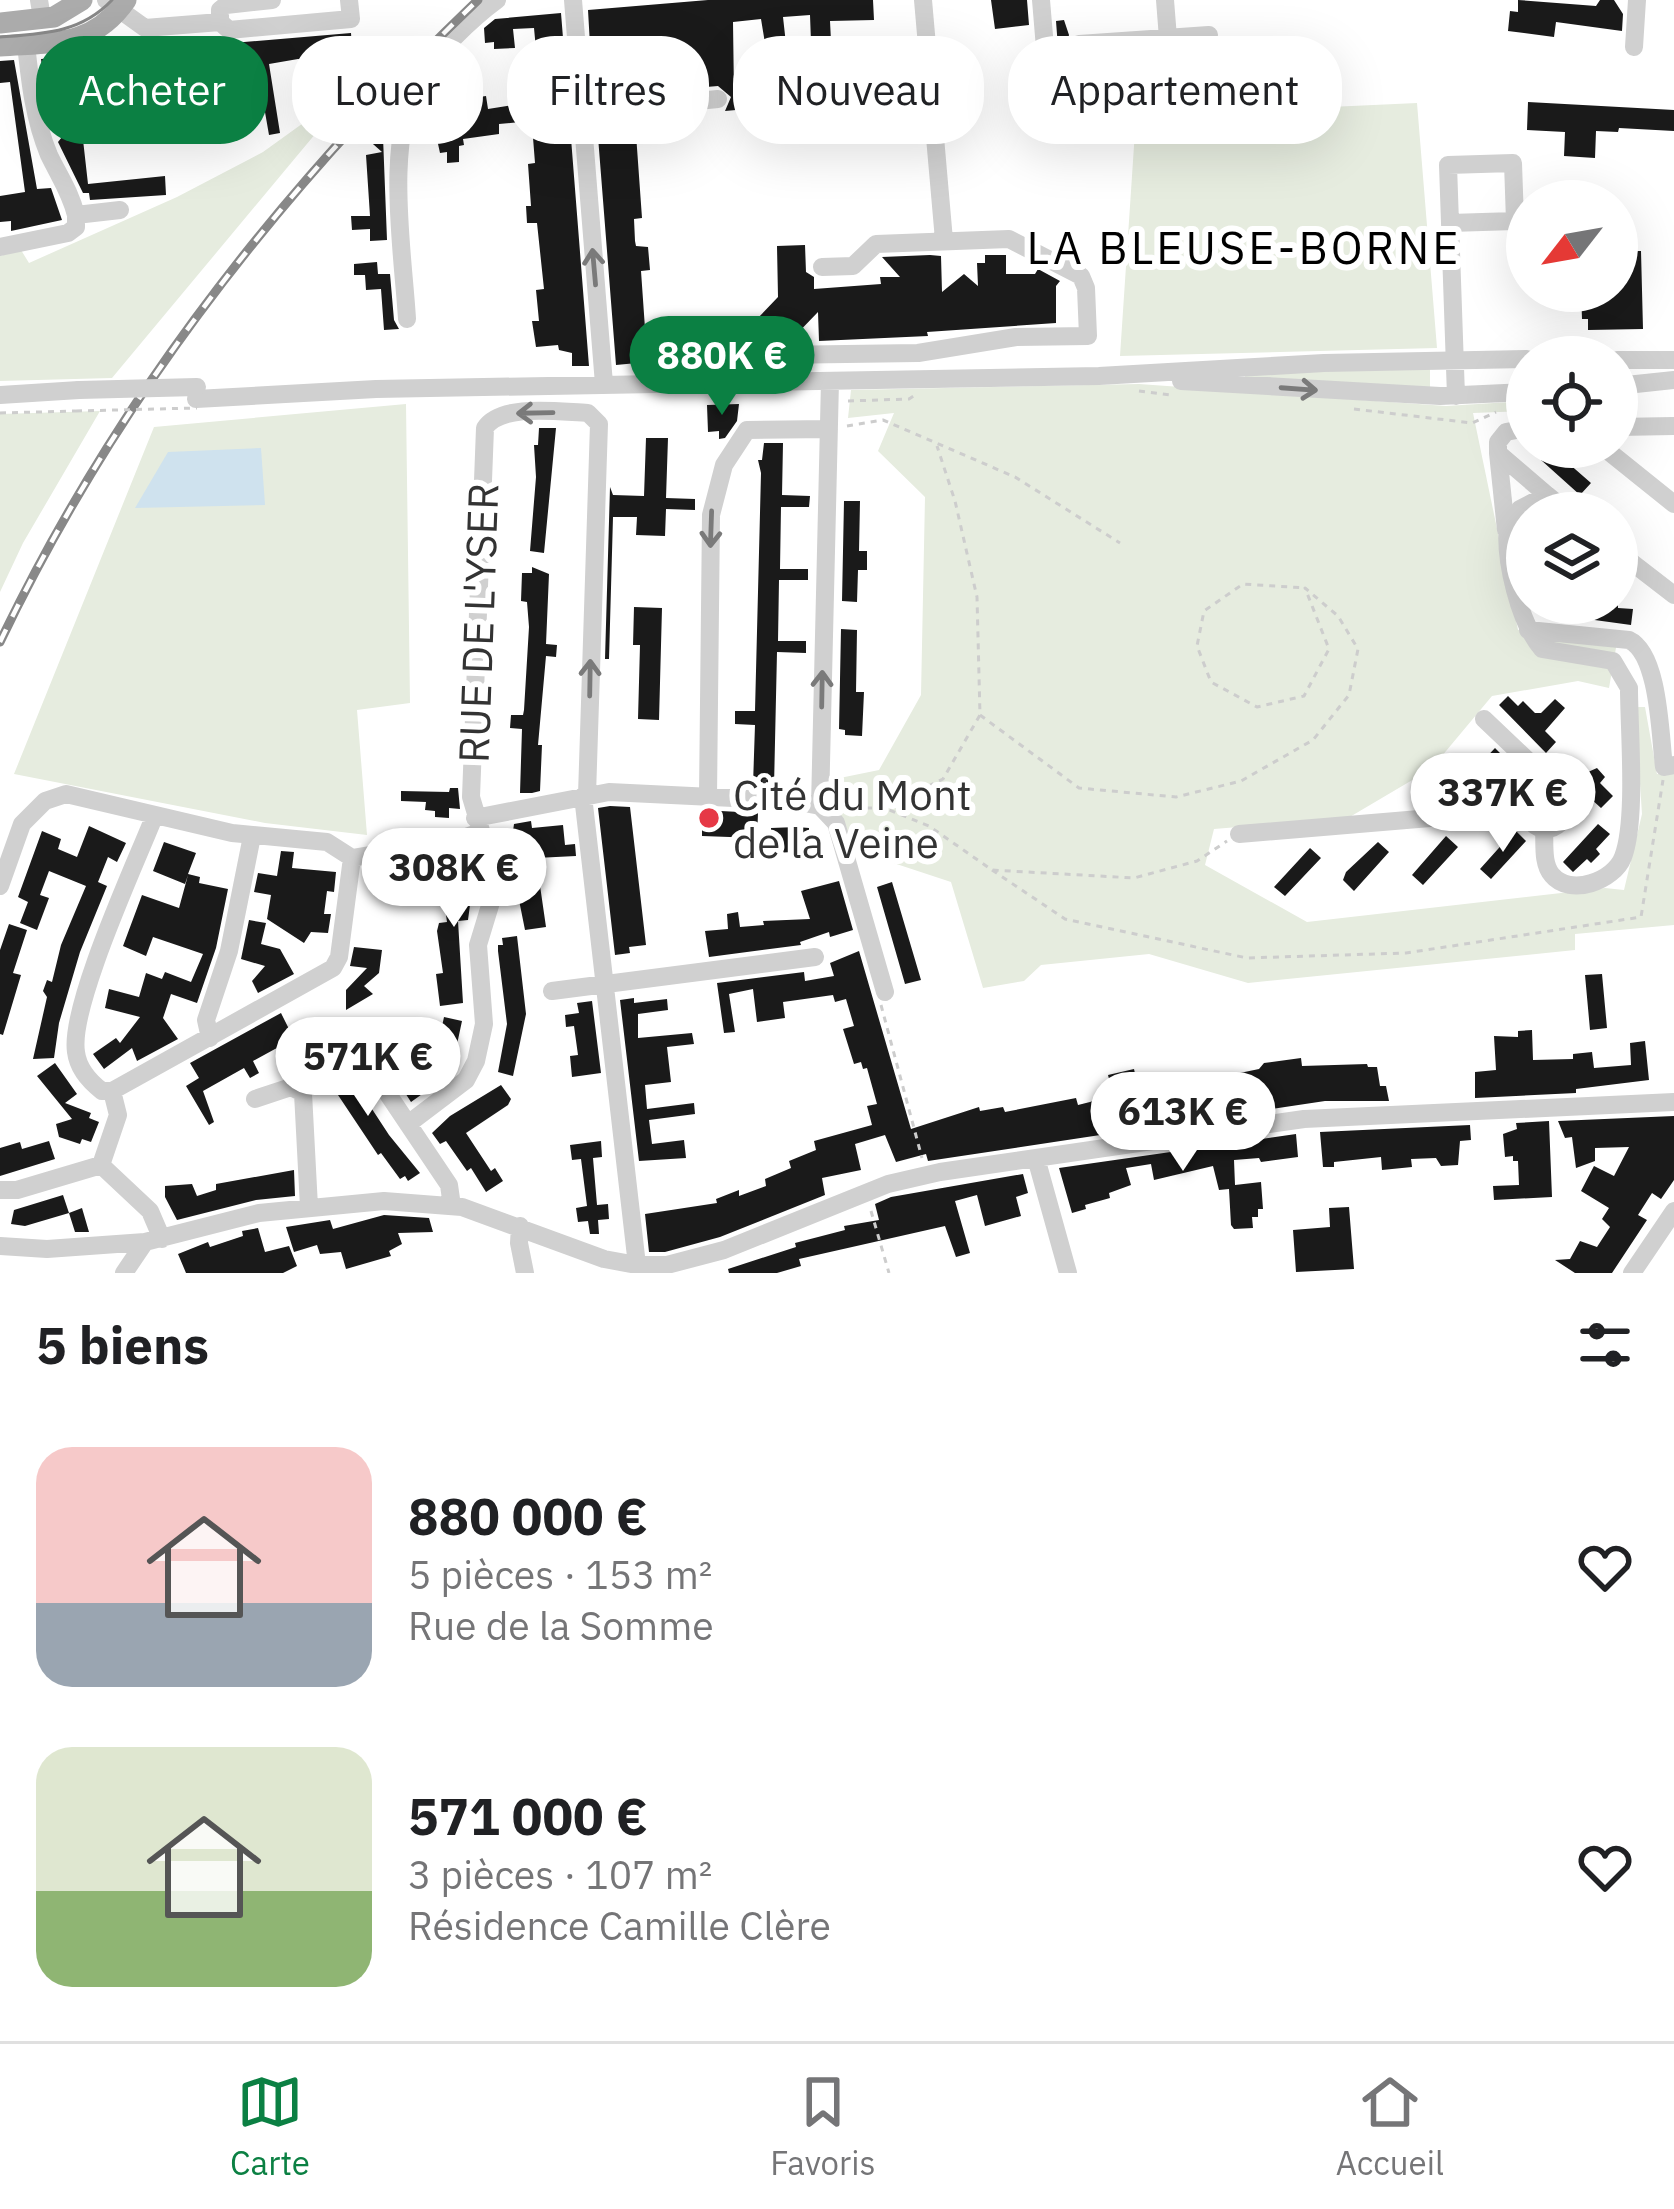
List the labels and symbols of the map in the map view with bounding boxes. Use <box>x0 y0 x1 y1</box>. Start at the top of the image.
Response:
north arrow <box>1506 180 1638 312</box>
district label: LA BLEUSE-BORNE <box>1027 218 1461 276</box>
one-way arrow <box>582 249 605 288</box>
pin: 880K € <box>624 316 820 418</box>
one-way arrow <box>1279 378 1318 401</box>
one-way arrow <box>516 402 555 424</box>
street label: RUE DE L'YSER <box>446 482 510 764</box>
one-way arrow <box>700 509 723 548</box>
one-way arrow <box>578 659 601 698</box>
one-way arrow <box>811 670 834 709</box>
pin: 337K € <box>1405 753 1601 855</box>
place label: Cité du Mont de la Veine <box>733 767 971 870</box>
marker: Cité du Mont de la Veine <box>696 805 722 831</box>
pin: 308K € <box>356 828 552 930</box>
pin: 571K € <box>270 1017 466 1119</box>
pin: 613K € <box>1085 1072 1281 1174</box>

